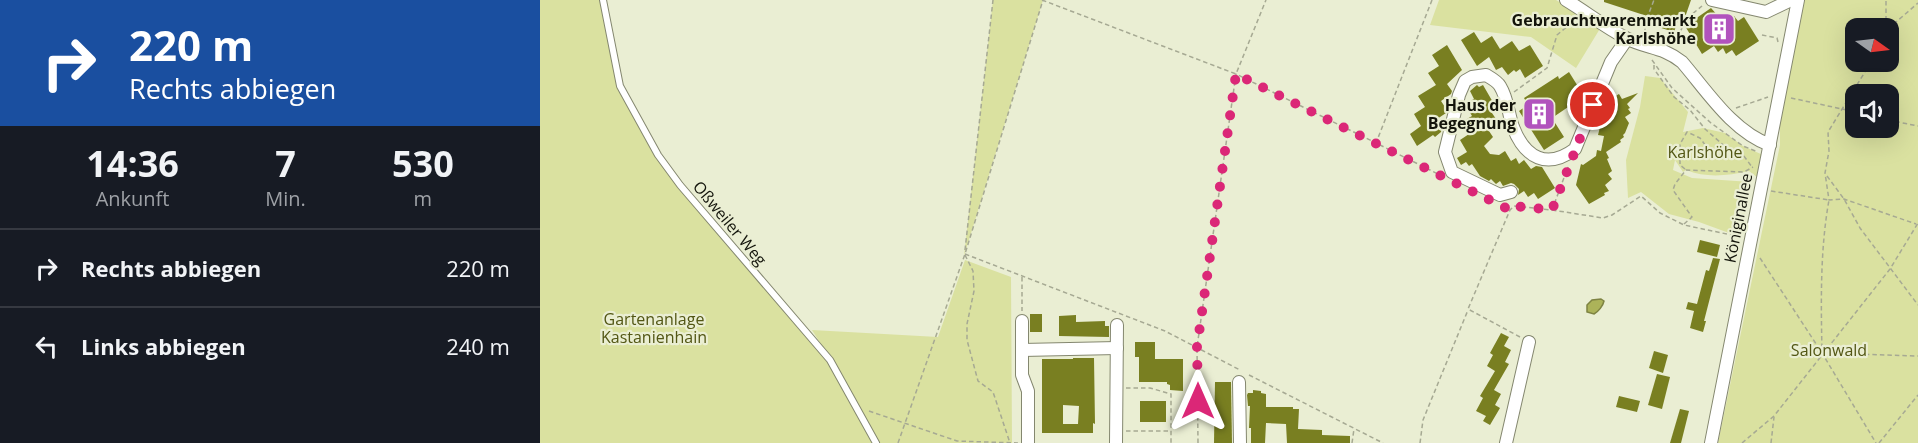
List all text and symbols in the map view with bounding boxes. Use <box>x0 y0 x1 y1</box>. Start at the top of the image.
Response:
place label: Gebrauchtwarenmarkt Karlshöhe <box>1512 9 1696 49</box>
building icon: Gebrauchtwarenmarkt Karlshöhe <box>1701 11 1737 47</box>
text: 220 m <box>129 16 253 73</box>
north arrow <box>1845 18 1899 72</box>
map controls <box>1845 18 1899 138</box>
icon: right <box>30 24 108 102</box>
text: Rechts abbiegen <box>129 70 336 107</box>
pin <box>1567 79 1618 130</box>
button: sound <box>1845 84 1899 138</box>
icon: arrive <box>1576 88 1609 121</box>
place label: Haus der Begegnung <box>1428 94 1516 134</box>
building icon: Haus der Begegnung <box>1521 96 1557 132</box>
text: 14:36 <box>86 139 179 188</box>
text: 7 <box>275 139 296 188</box>
text: 530 <box>392 139 454 188</box>
park label: Karlshöhe <box>1667 141 1743 163</box>
street label: Königinallee <box>1719 171 1757 265</box>
street label: Oßweiler Weg <box>688 176 772 270</box>
text: Ankunft <box>96 185 169 212</box>
text: Min. <box>265 185 306 212</box>
text: m <box>414 185 432 212</box>
icon: right <box>30 252 63 285</box>
text: Rechts abbiegen <box>81 253 261 283</box>
text: 220 m <box>446 253 510 283</box>
park label: Gartenanlage Kastanienhain <box>601 308 707 348</box>
icon: left <box>30 330 63 363</box>
text: Links abbiegen <box>81 331 246 361</box>
text: 240 m <box>446 331 510 361</box>
park label: Salonwald <box>1791 339 1867 361</box>
position arrow <box>1166 369 1230 433</box>

